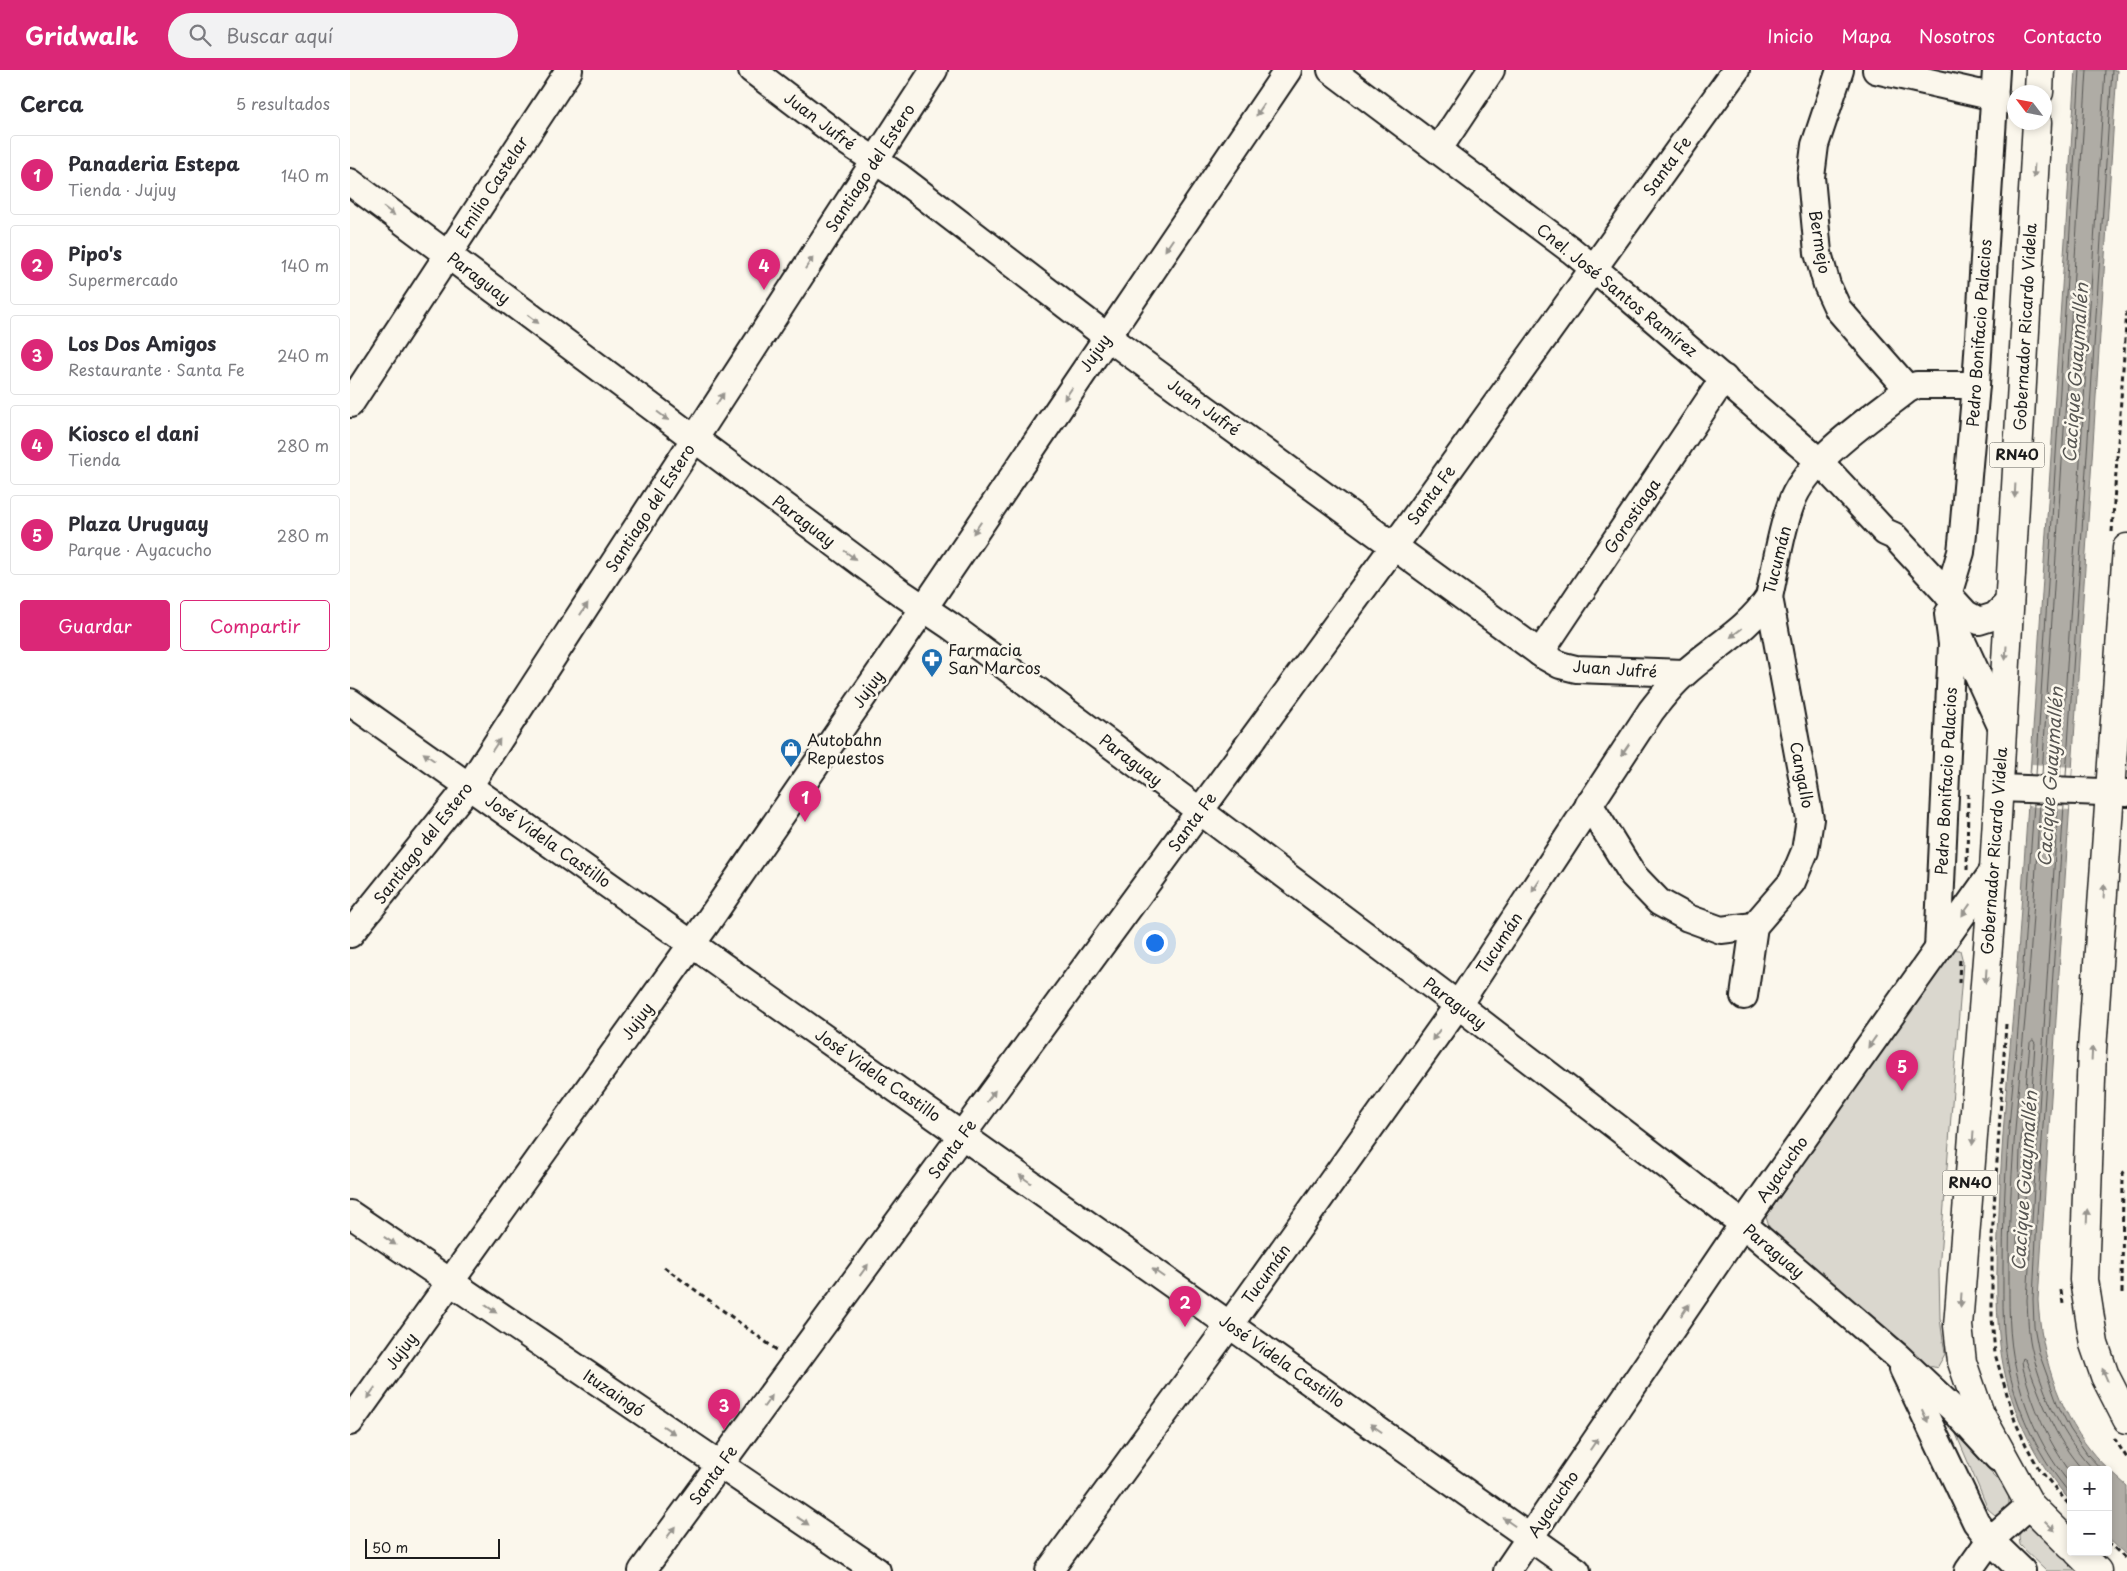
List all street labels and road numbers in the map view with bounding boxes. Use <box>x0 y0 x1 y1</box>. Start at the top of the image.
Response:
street label: Juan Jufré <box>780 85 862 155</box>
street label: Santiago del Estero <box>819 98 920 236</box>
street label: Emilio Castelar <box>449 130 534 242</box>
street label: Santa Fe <box>1636 130 1696 200</box>
street label: Bermejo <box>1804 208 1838 275</box>
street label: Cnel. José Santos Ramírez <box>1532 217 1704 362</box>
street label: Gobernador Ricardo Videla <box>2007 222 2041 431</box>
street label: Pedro Bonifacio Palacios <box>1959 238 1997 428</box>
street label: Paraguay <box>443 246 516 309</box>
street label: Jujuy <box>1073 329 1116 376</box>
street label: Juan Jufré <box>1163 372 1246 441</box>
street label: Santiago del Estero <box>599 438 700 576</box>
road number: RN40 <box>1990 442 2044 468</box>
street label: Santa Fe <box>1400 459 1460 529</box>
street label: Gorostiaga <box>1597 473 1665 558</box>
street label: Paraguay <box>768 489 841 552</box>
street label: Tucumán <box>1756 523 1796 596</box>
street label: Juan Jufré <box>1572 653 1658 683</box>
street label: Jujuy <box>845 665 889 712</box>
street label: Pedro Bonifacio Palacios <box>1928 686 1962 876</box>
street label: Paraguay <box>1095 728 1168 791</box>
street label: Cangallo <box>1785 739 1821 810</box>
street label: Gobernador Ricardo Videla <box>1974 746 2012 955</box>
street label: Santiago del Estero <box>367 776 478 908</box>
street label: Santa Fe <box>1161 786 1221 856</box>
street label: José Videla Castillo <box>481 788 616 893</box>
street label: Tucumán <box>1469 907 1527 978</box>
street label: Paraguay <box>1419 971 1492 1034</box>
street label: Jujuy <box>614 997 658 1044</box>
street label: José Videla Castillo <box>811 1022 946 1127</box>
street label: Santa Fe <box>921 1113 981 1183</box>
street label: Ayacucho <box>1750 1130 1813 1207</box>
road number: RN40 <box>1942 1170 1998 1196</box>
street label: Paraguay <box>1739 1217 1811 1283</box>
street label: Tucumán <box>1235 1238 1295 1309</box>
street label: José Videla Castillo <box>1215 1308 1350 1413</box>
street label: Jujuy <box>378 1327 422 1374</box>
street label: Ituzaingó <box>579 1363 650 1422</box>
street label: Santa Fe <box>682 1439 742 1509</box>
street label: Ayacucho <box>1521 1465 1583 1542</box>

